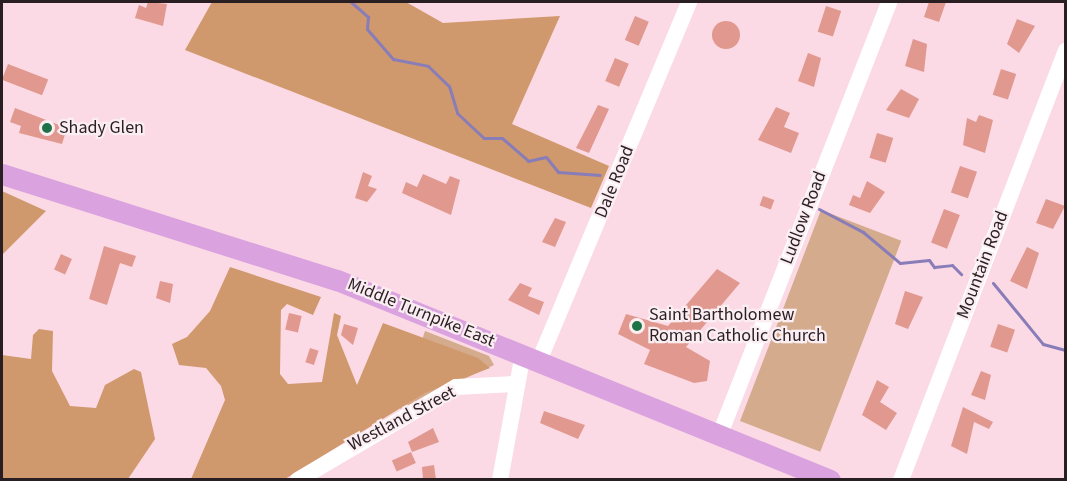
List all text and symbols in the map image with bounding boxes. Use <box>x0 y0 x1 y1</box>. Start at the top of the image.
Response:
place label: Shady Glen <box>59 117 144 139</box>
marker: Shady Glen <box>40 121 54 135</box>
street label: Dale Road <box>591 143 639 221</box>
street label: Ludlow Road <box>776 168 832 268</box>
street label: Mountain Road <box>953 208 1013 322</box>
street label: Middle Turnpike East <box>344 274 498 352</box>
place label: Saint Bartholomew Roman Catholic Church <box>649 305 826 348</box>
marker: Saint Bartholomew Roman Catholic Church <box>630 319 644 333</box>
street label: Westland Street <box>345 382 459 456</box>

